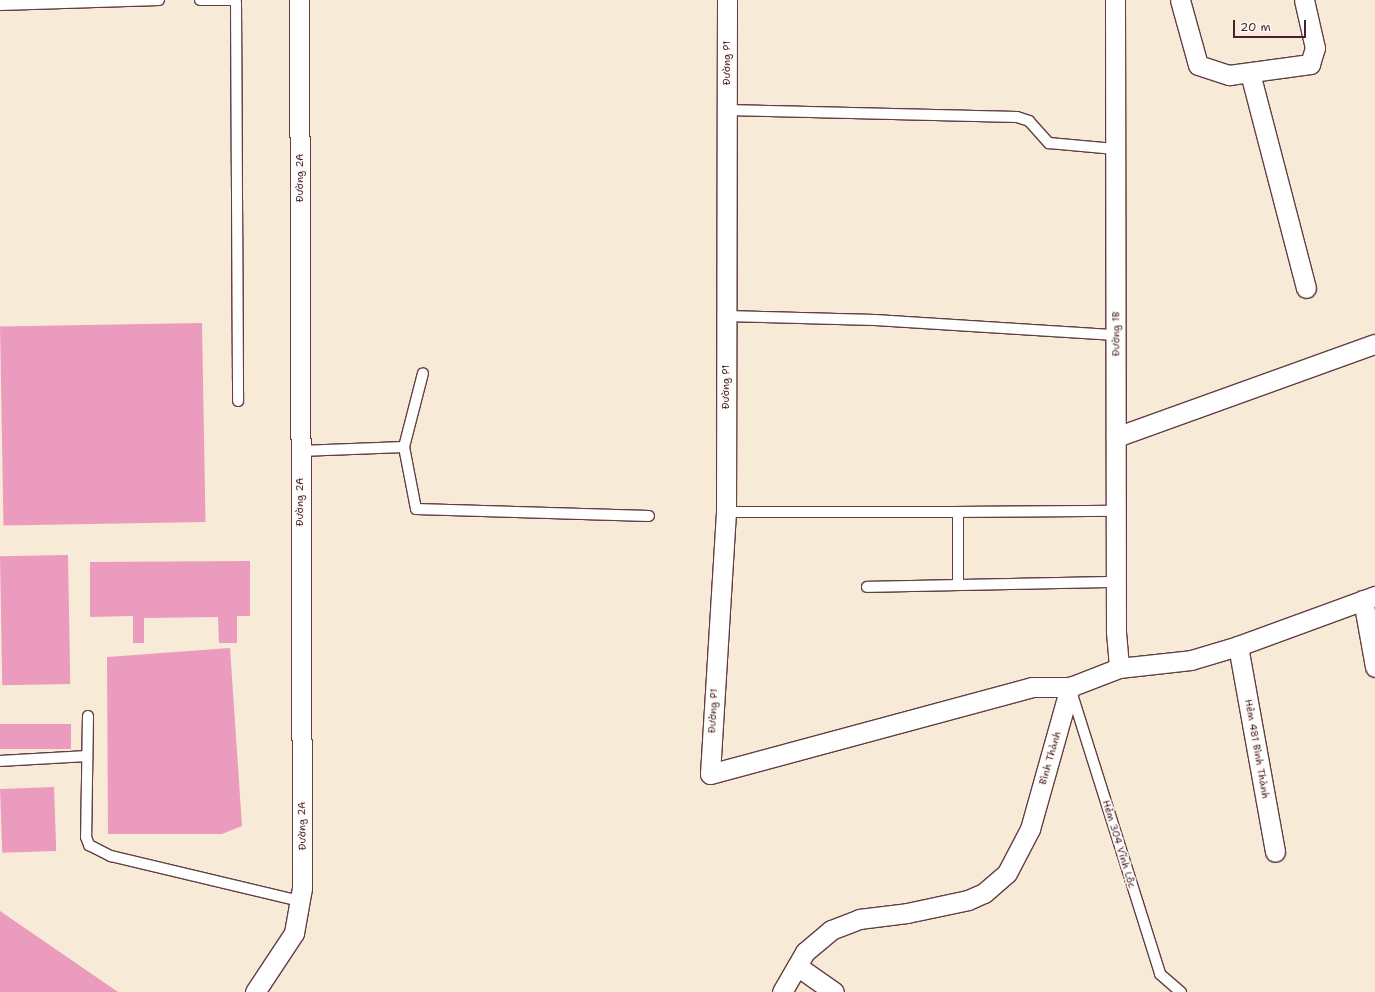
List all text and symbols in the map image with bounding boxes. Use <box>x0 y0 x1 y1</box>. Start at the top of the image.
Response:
scale bar <box>1235 12 1308 38</box>
text: 20 m <box>1240 19 1271 35</box>
street label: Đường P1 <box>721 41 733 85</box>
street label: Đường 2A <box>294 154 306 202</box>
street label: Đường 1B <box>1110 312 1122 356</box>
street label: Đường P1 <box>720 365 732 409</box>
street label: Đường 2A <box>294 478 306 526</box>
street label: Đường P1 <box>706 688 720 734</box>
street label: Hẻm 481 Bình Thành <box>1242 698 1272 800</box>
street label: Bình Thành <box>1037 730 1063 786</box>
street label: Hẻm 304 Vĩnh Lộc <box>1100 799 1138 889</box>
street label: Đường 2A <box>296 802 308 850</box>

